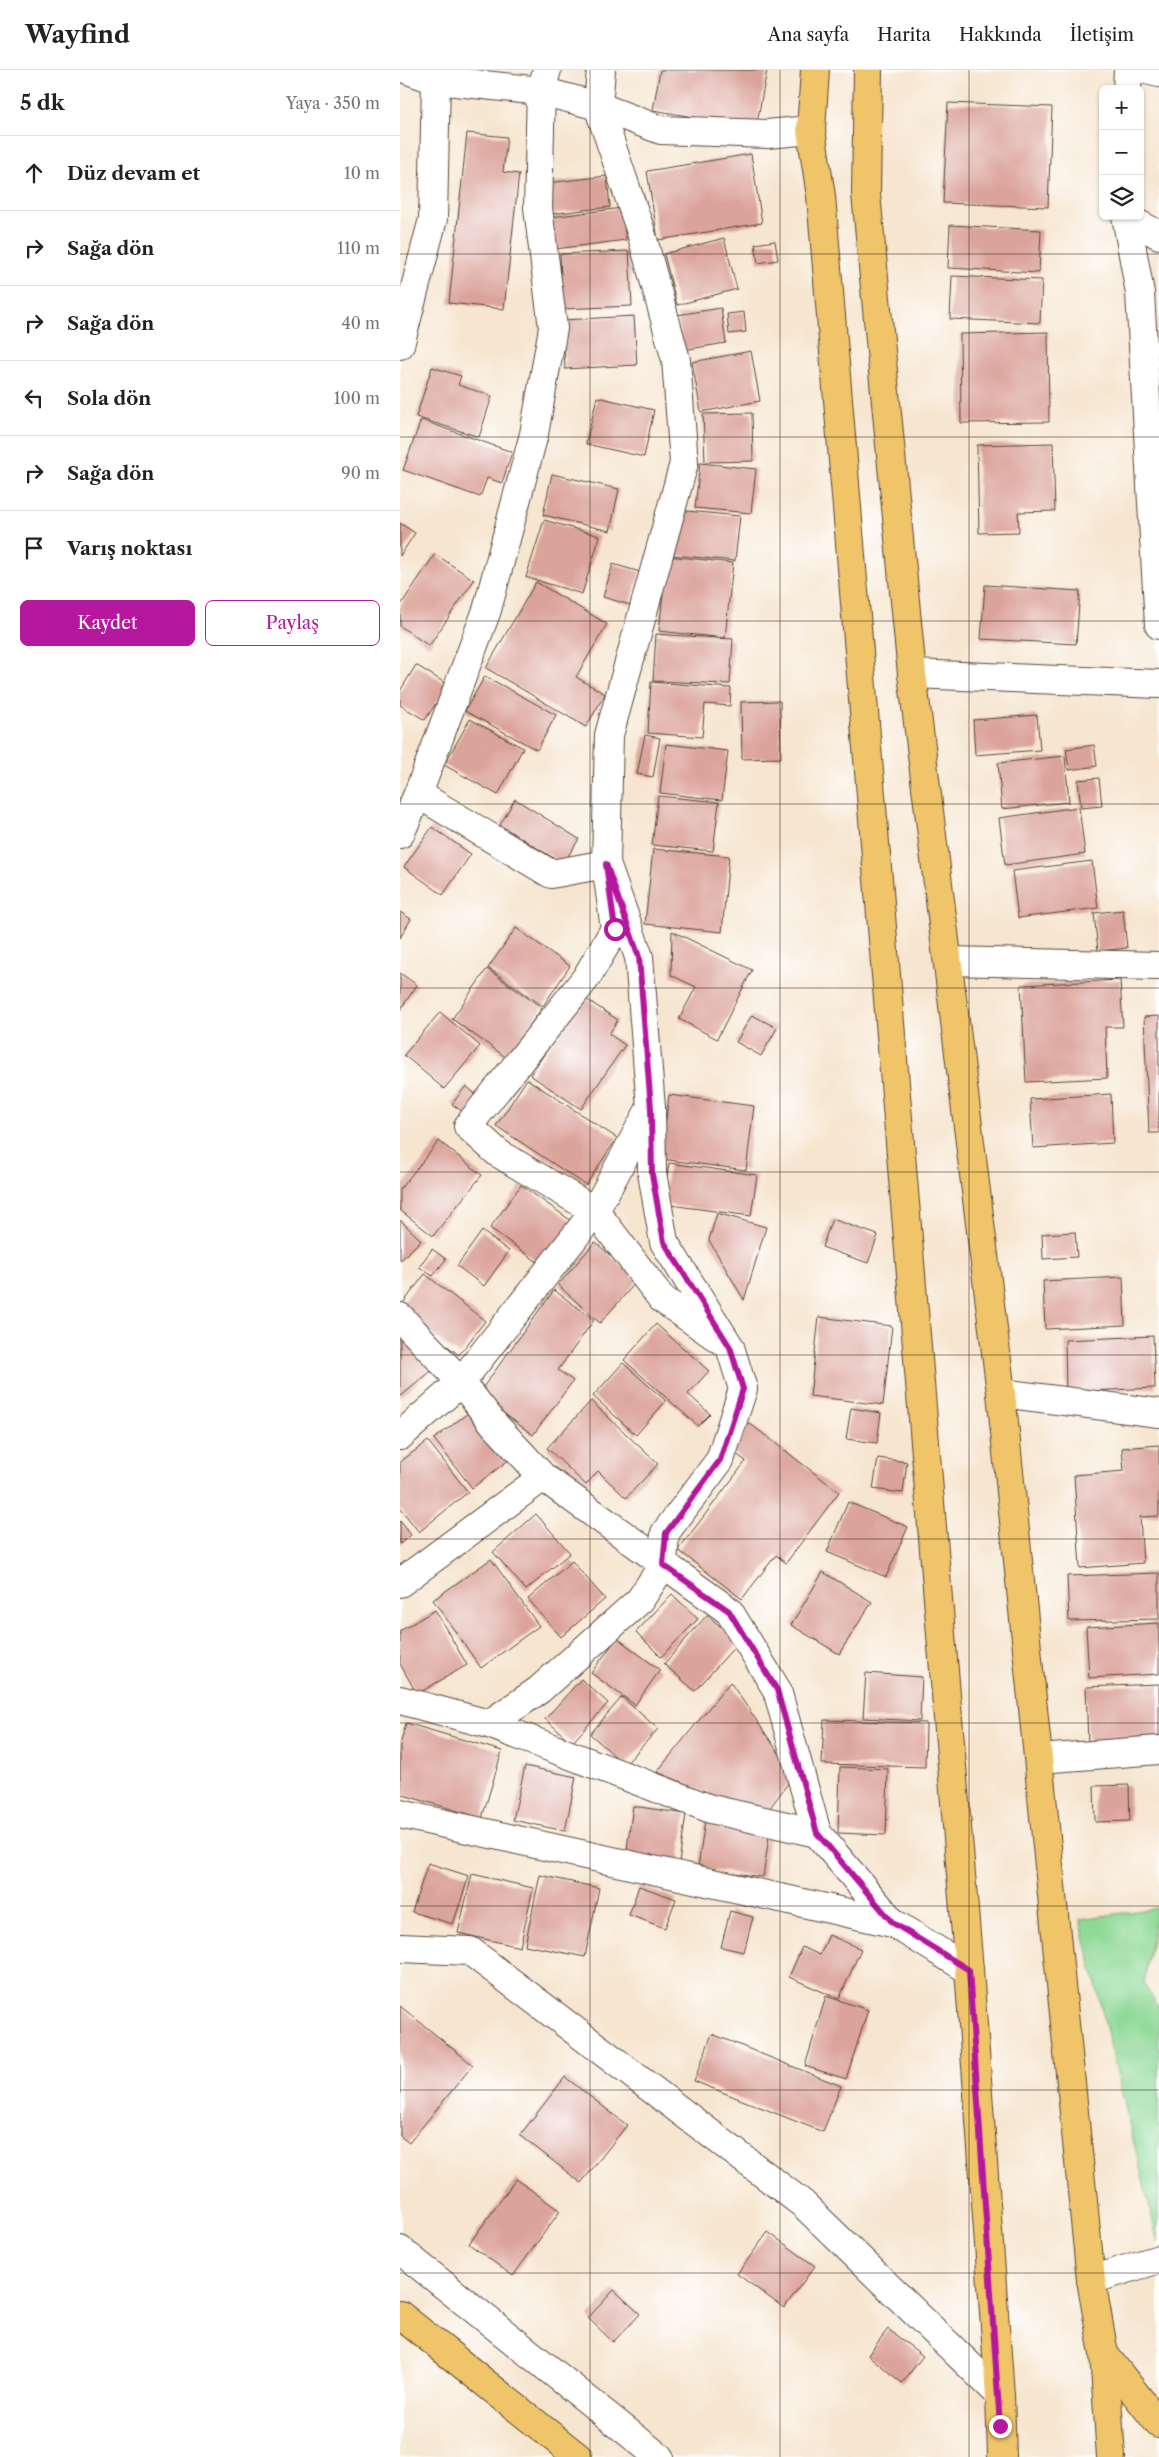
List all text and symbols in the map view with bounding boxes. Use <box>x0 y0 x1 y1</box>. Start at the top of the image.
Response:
text: Wayfind <box>25 20 130 49</box>
text: Ana sayfa <box>768 24 849 46</box>
text: Harita <box>877 24 931 46</box>
text: Hakkında <box>959 24 1042 46</box>
text: İletişim <box>1070 24 1134 46</box>
map controls <box>1099 85 1144 220</box>
button: + <box>1099 85 1144 130</box>
text: 5 dk <box>20 90 65 115</box>
text: Yaya · 350 m <box>286 93 380 113</box>
button: − <box>1099 130 1144 175</box>
icon: ahead <box>20 159 48 187</box>
text: Düz devam et <box>67 162 200 185</box>
text: 10 m <box>344 163 380 183</box>
button: layers <box>1099 175 1144 220</box>
icon: right <box>20 234 48 262</box>
text: Sağa dön <box>67 237 154 260</box>
text: 110 m <box>337 238 380 258</box>
icon: right <box>20 309 48 337</box>
text: Sağa dön <box>67 312 154 335</box>
text: 40 m <box>341 313 380 333</box>
icon: left <box>20 384 48 412</box>
text: Sola dön <box>67 387 151 410</box>
text: 100 m <box>334 388 380 408</box>
icon: right <box>20 459 48 487</box>
text: Sağa dön <box>67 462 154 485</box>
text: 90 m <box>341 463 380 483</box>
icon: arrive <box>20 534 48 562</box>
text: Varış noktası <box>67 537 192 560</box>
button: Kaydet <box>20 600 195 646</box>
button: Paylaş <box>205 600 380 646</box>
route start <box>604 918 627 941</box>
route end <box>989 2415 1012 2438</box>

